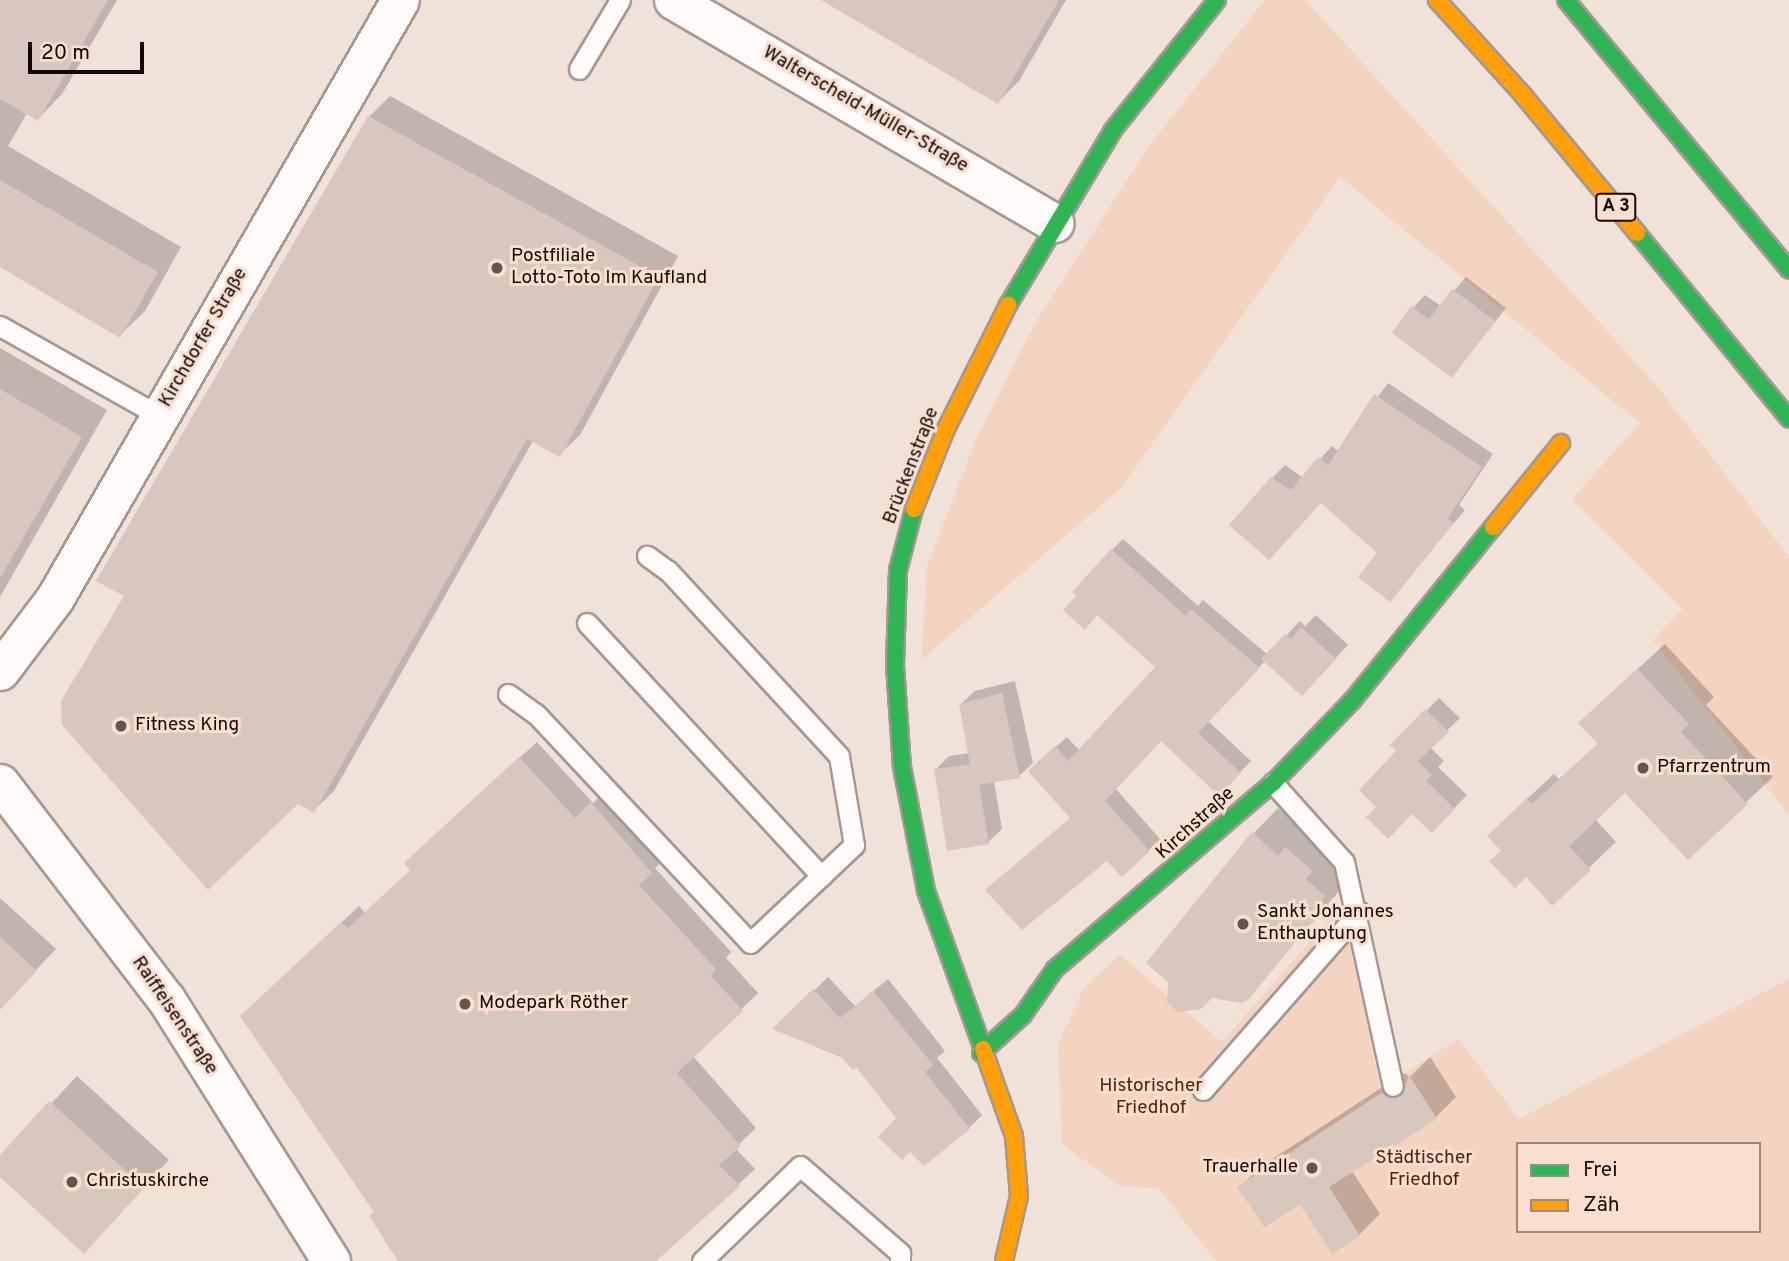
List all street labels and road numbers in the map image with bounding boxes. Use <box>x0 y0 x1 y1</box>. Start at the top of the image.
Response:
street label: Walterscheid-Müller-Straße <box>758 42 972 178</box>
road number: A 3 <box>1593 192 1639 222</box>
street label: Kirchdorfer Straße <box>155 264 253 412</box>
street label: Brückenstraße <box>879 404 945 528</box>
street label: Kirchstraße <box>1152 783 1240 865</box>
street label: Raiffeisenstraße <box>126 953 222 1079</box>

